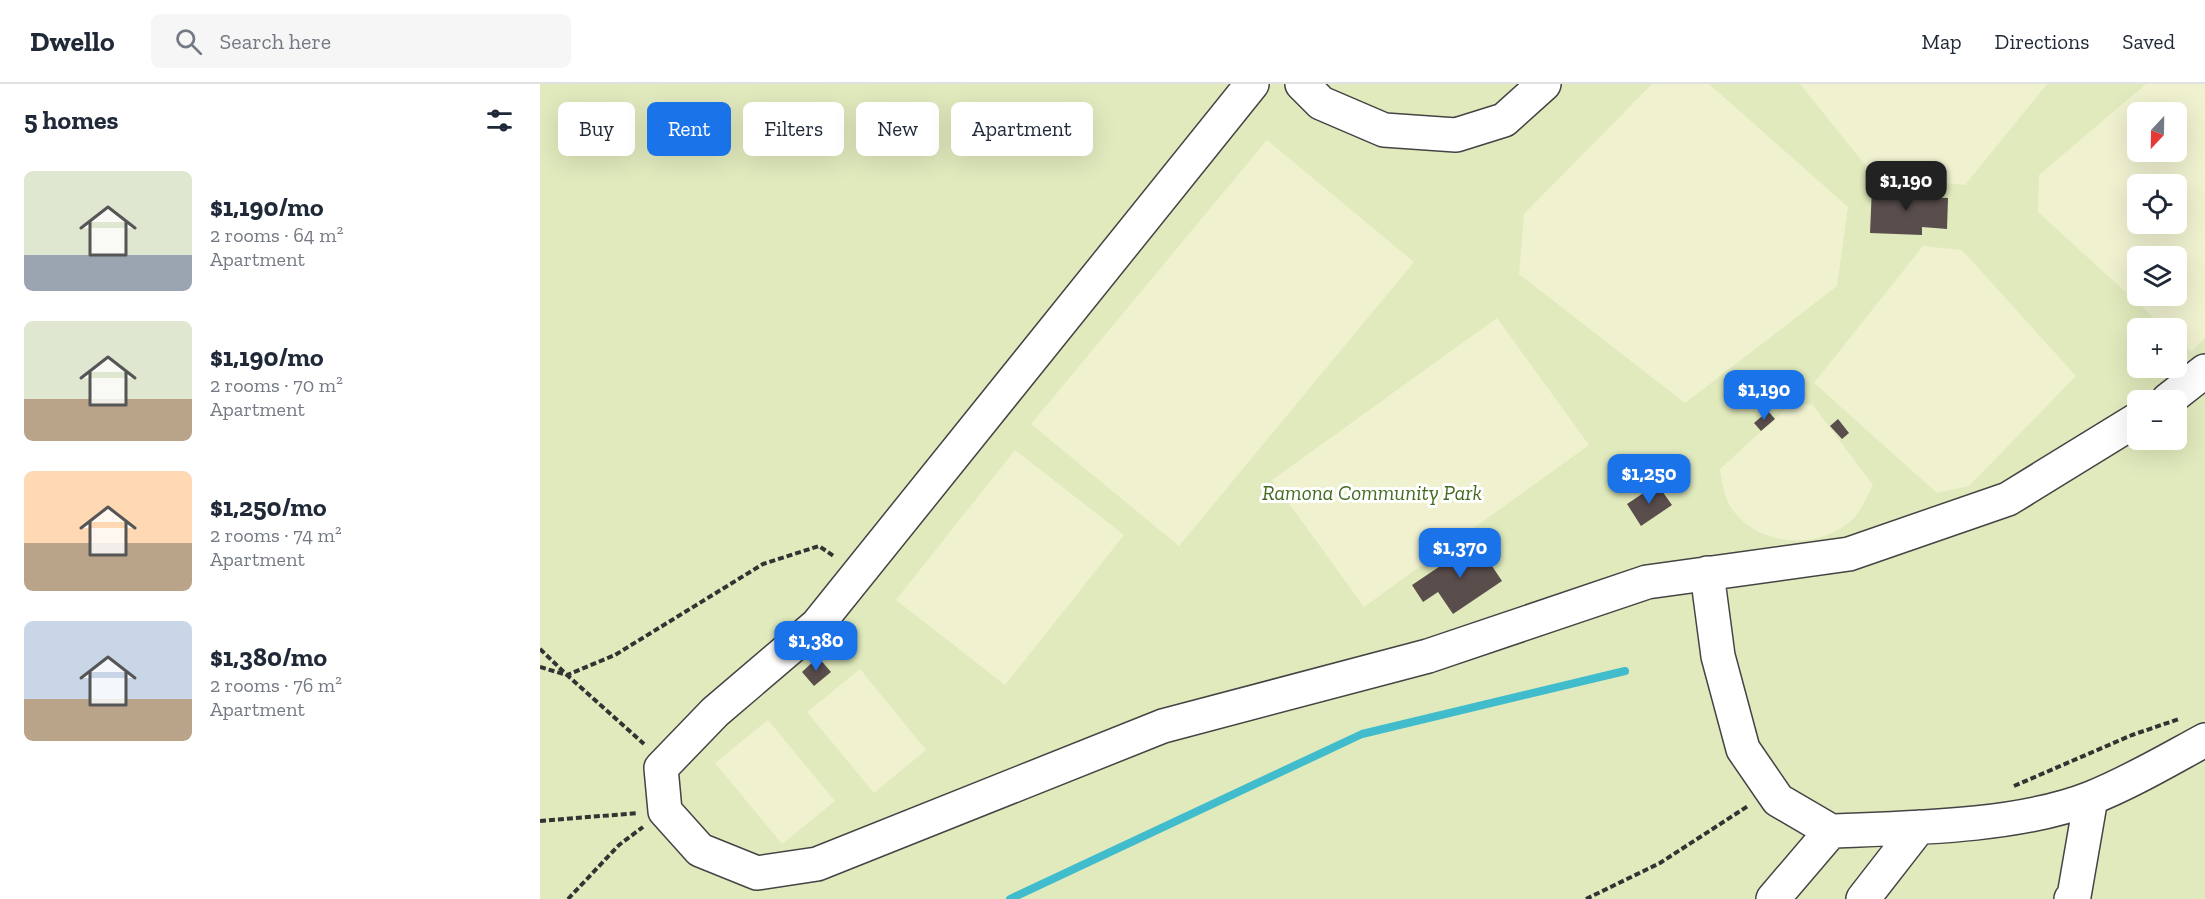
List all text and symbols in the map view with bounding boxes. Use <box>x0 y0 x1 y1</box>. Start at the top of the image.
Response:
search box <box>151 14 571 68</box>
text: Dwello <box>30 25 115 58</box>
icon: search <box>172 25 205 58</box>
text: Search here <box>220 28 331 55</box>
text: Map <box>1922 29 1962 54</box>
text: Directions <box>1995 29 2089 54</box>
text: Saved <box>2122 29 2175 54</box>
chip: Buy <box>558 102 635 156</box>
chip: Rent <box>647 102 731 156</box>
chip: Filters <box>743 102 844 156</box>
chip: New <box>856 102 939 156</box>
chip: Apartment <box>951 102 1093 156</box>
north arrow <box>2127 102 2187 162</box>
map controls <box>2127 102 2187 450</box>
text: 5 homes <box>24 104 118 136</box>
icon: filters <box>483 104 516 137</box>
pin: $1,190 <box>1857 161 1955 212</box>
text: $1,190 <box>1880 168 1932 192</box>
button: locate <box>2127 174 2187 234</box>
text: $1,190/mo <box>210 191 324 223</box>
icon: home <box>72 195 144 267</box>
text: 2 rooms · 64 m² <box>210 223 343 247</box>
button: layers <box>2127 246 2187 306</box>
text: Apartment <box>210 247 305 271</box>
button: + <box>2127 318 2187 378</box>
text: $1,190/mo <box>210 341 324 373</box>
icon: home <box>72 345 144 417</box>
pin: $1,190 <box>1715 370 1813 421</box>
text: 2 rooms · 70 m² <box>210 373 343 397</box>
text: $1,190 <box>1738 377 1790 401</box>
button: − <box>2127 390 2187 450</box>
text: Apartment <box>210 397 305 421</box>
pin: $1,250 <box>1600 454 1698 505</box>
text: $1,250 <box>1621 461 1677 485</box>
park label: Ramona Community Park <box>1262 480 1482 505</box>
text: $1,250/mo <box>210 491 327 523</box>
icon: home <box>72 495 144 567</box>
text: 2 rooms · 74 m² <box>210 523 342 547</box>
pin: $1,370 <box>1411 528 1509 579</box>
text: $1,370 <box>1433 535 1487 559</box>
text: Apartment <box>210 547 305 571</box>
pin: $1,380 <box>767 621 865 672</box>
text: $1,380 <box>788 628 844 652</box>
text: $1,380/mo <box>210 641 327 673</box>
icon: home <box>72 645 144 717</box>
text: 2 rooms · 76 m² <box>210 673 342 697</box>
text: Apartment <box>210 697 305 721</box>

